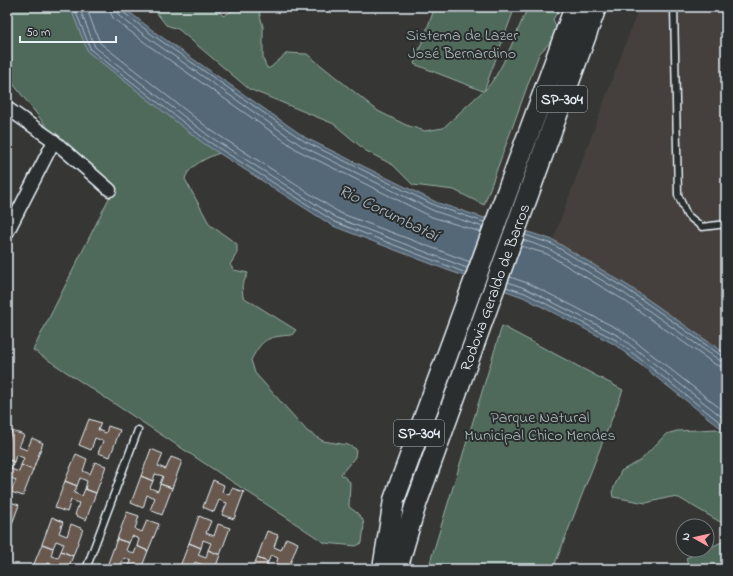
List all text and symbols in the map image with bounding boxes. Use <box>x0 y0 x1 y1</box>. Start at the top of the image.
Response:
scale bar <box>20 18 116 44</box>
text: 50 m <box>26 24 50 42</box>
park label: Sistema de Lazer José Bernardino <box>406 24 518 66</box>
road number: SP-304 <box>537 86 587 112</box>
water label: Rio Corumbataí <box>334 178 445 250</box>
street label: Rodovia Geraldo de Barros <box>454 200 537 375</box>
park label: Parque Natural Municipal Chico Mendes <box>464 406 616 448</box>
road number: SP-304 <box>394 420 444 446</box>
north arrow <box>675 518 715 558</box>
text: N <box>678 532 695 542</box>

